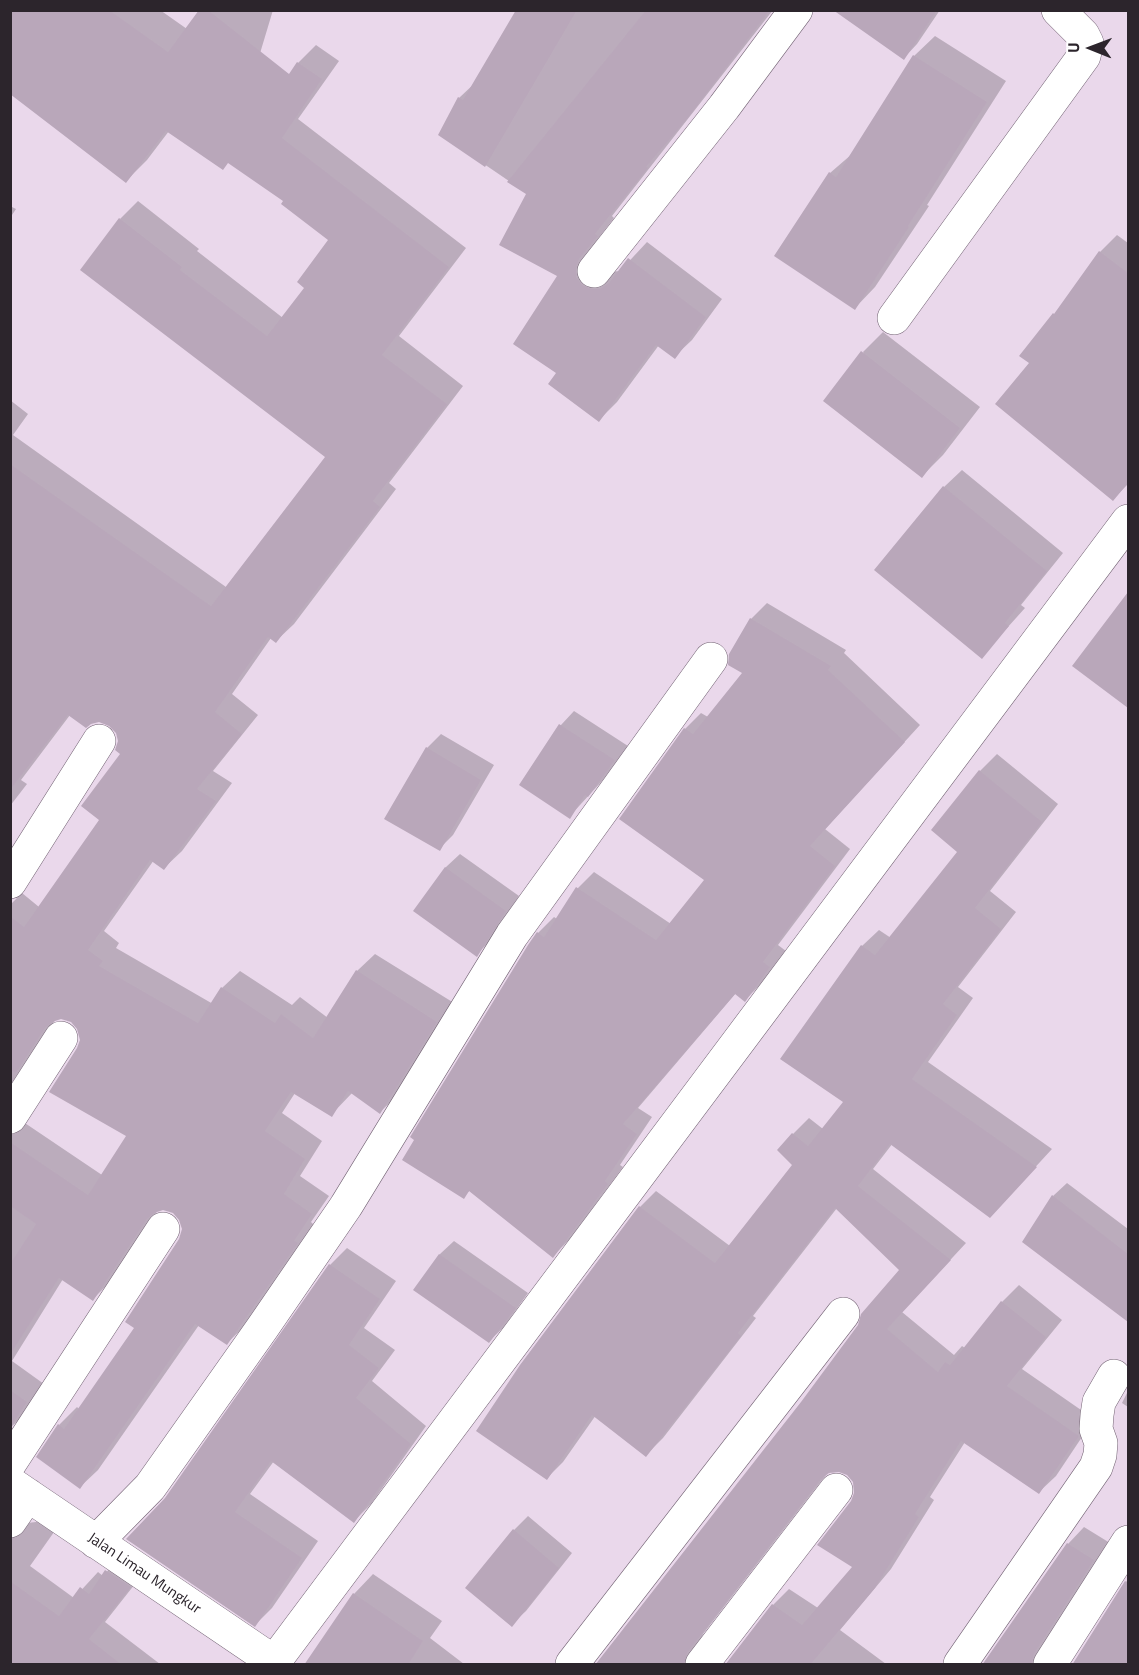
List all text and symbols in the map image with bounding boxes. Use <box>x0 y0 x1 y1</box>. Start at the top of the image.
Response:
north arrow <box>1061 18 1121 78</box>
text: U <box>1061 42 1085 53</box>
street label: Jalan Limau Mungkur <box>84 1529 204 1619</box>

